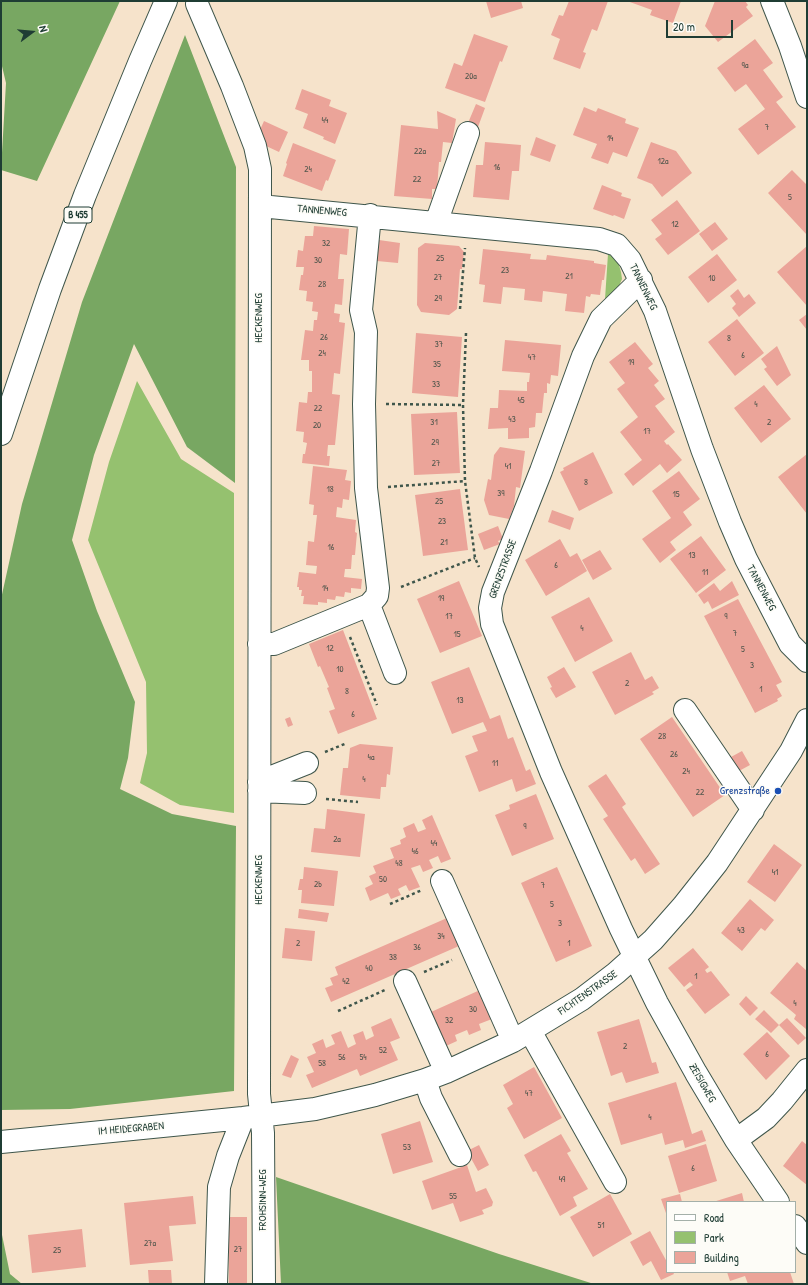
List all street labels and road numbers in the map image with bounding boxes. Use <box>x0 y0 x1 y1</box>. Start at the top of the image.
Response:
street label: TANNENWEG <box>297 202 347 220</box>
road number: B 455 <box>64 207 92 223</box>
street label: TANNENWEG <box>626 262 660 312</box>
street label: HECKENWEG <box>252 293 266 343</box>
street label: GRENZSTRASSE <box>486 538 520 600</box>
street label: TANNENWEG <box>743 563 779 613</box>
street label: HECKENWEG <box>252 855 266 905</box>
street label: FICHTENSTRASSE <box>556 968 620 1018</box>
street label: ZEISIGWEG <box>686 1061 718 1105</box>
street label: IM HEIDEGRABEN <box>97 1120 165 1138</box>
street label: FROHSINN-WEG <box>256 1169 270 1231</box>

